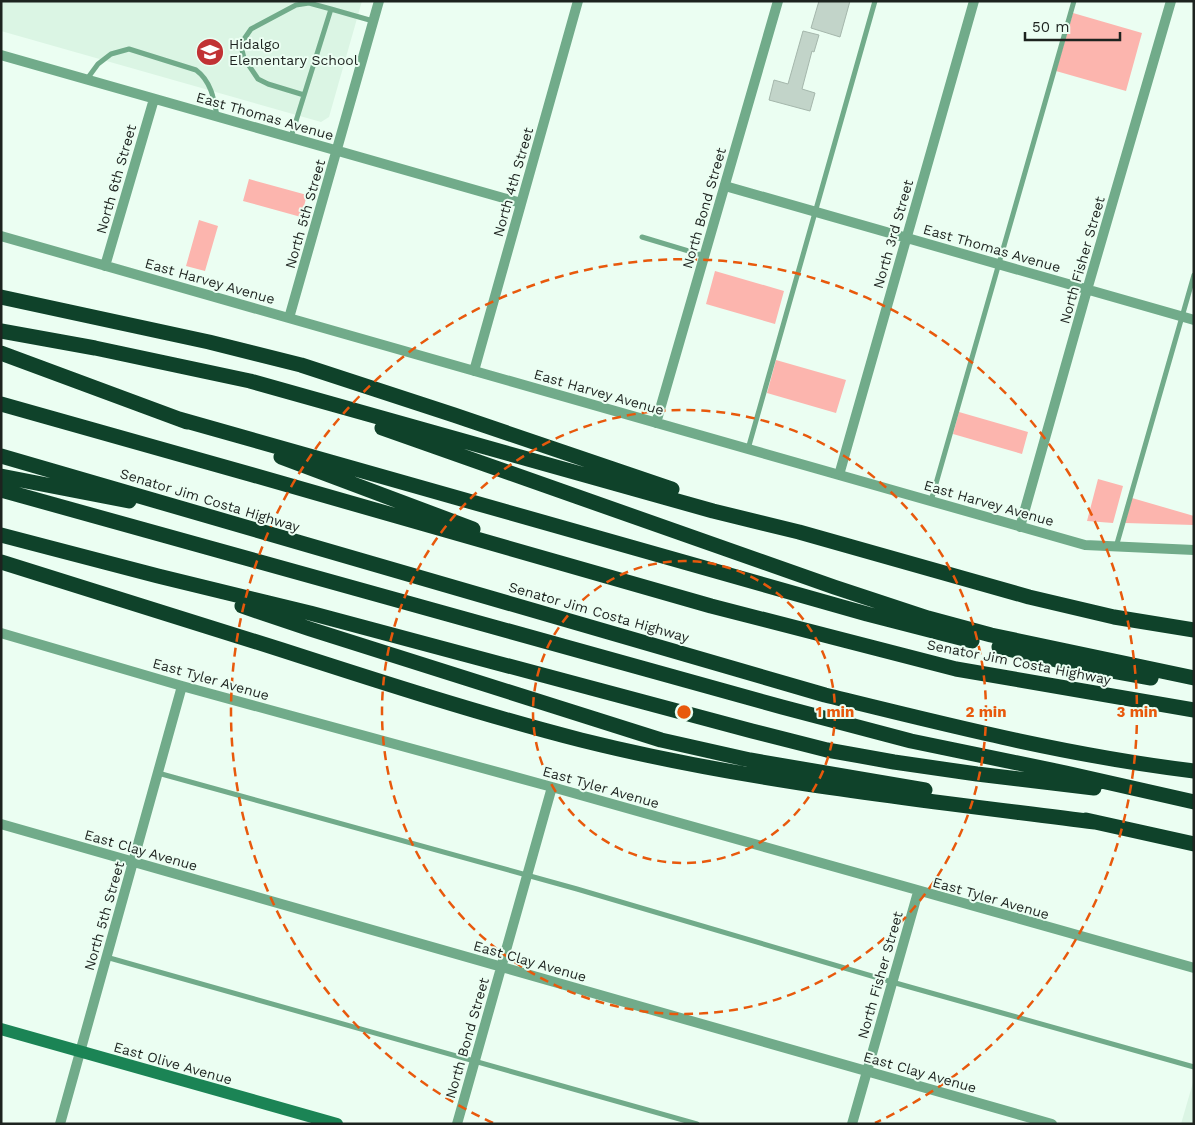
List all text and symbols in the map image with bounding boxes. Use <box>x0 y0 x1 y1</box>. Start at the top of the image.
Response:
scale bar <box>1025 10 1120 42</box>
text: 50 m <box>1032 18 1069 36</box>
place label: Hidalgo Elementary School <box>229 36 359 68</box>
school or university icon: Hidalgo Elementary School <box>195 37 225 67</box>
street label: East Thomas Avenue <box>194 89 336 143</box>
street label: North 6th Street <box>93 122 139 236</box>
street label: North 4th Street <box>490 125 536 239</box>
street label: North Bond Street <box>679 146 729 270</box>
street label: North 5th Street <box>282 157 328 270</box>
street label: North 3rd Street <box>870 178 916 290</box>
street label: North Fisher Street <box>1056 194 1108 326</box>
street label: East Thomas Avenue <box>921 221 1063 275</box>
street label: East Harvey Avenue <box>143 255 277 307</box>
street label: East Harvey Avenue <box>532 366 666 418</box>
street label: Senator Jim Costa Highway <box>118 465 303 535</box>
street label: East Harvey Avenue <box>922 477 1056 529</box>
street label: Senator Jim Costa Highway <box>507 579 692 646</box>
street label: Senator Jim Costa Highway <box>926 636 1113 688</box>
street label: East Tyler Avenue <box>151 655 271 703</box>
centre of rings <box>675 703 693 721</box>
text: 1 min <box>816 703 854 721</box>
text: 2 min <box>965 703 1007 721</box>
text: 3 min <box>1117 703 1157 721</box>
street label: East Tyler Avenue <box>541 763 661 811</box>
street label: East Clay Avenue <box>83 826 199 874</box>
street label: North 5th Street <box>81 859 127 972</box>
street label: East Tyler Avenue <box>931 874 1051 922</box>
street label: North Fisher Street <box>854 909 906 1041</box>
street label: East Clay Avenue <box>472 937 588 985</box>
street label: North Bond Street <box>442 976 492 1100</box>
street label: East Olive Avenue <box>112 1038 234 1088</box>
street label: East Clay Avenue <box>862 1048 978 1096</box>

